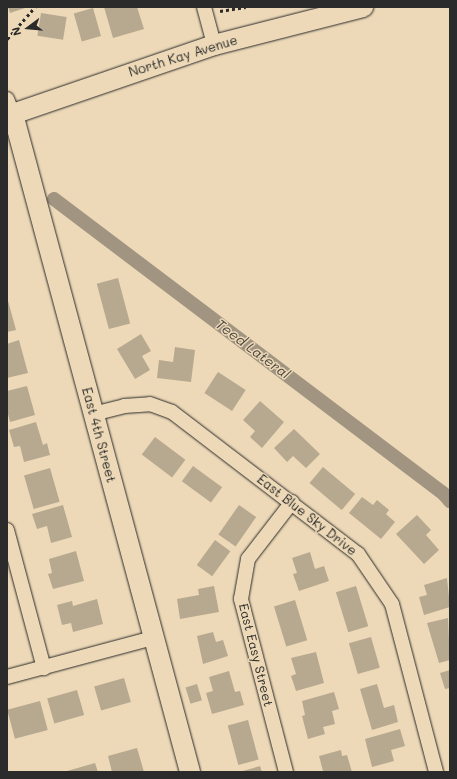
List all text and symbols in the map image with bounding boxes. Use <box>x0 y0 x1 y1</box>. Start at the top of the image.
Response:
north arrow <box>8 8 48 48</box>
text: N <box>8 25 24 38</box>
street label: North Kay Avenue <box>127 32 239 80</box>
water label: Teed Lateral <box>213 316 293 382</box>
street label: East 4th Street <box>79 386 119 484</box>
street label: East Blue Sky Drive <box>254 471 360 559</box>
street label: East Easy Street <box>236 602 276 708</box>

